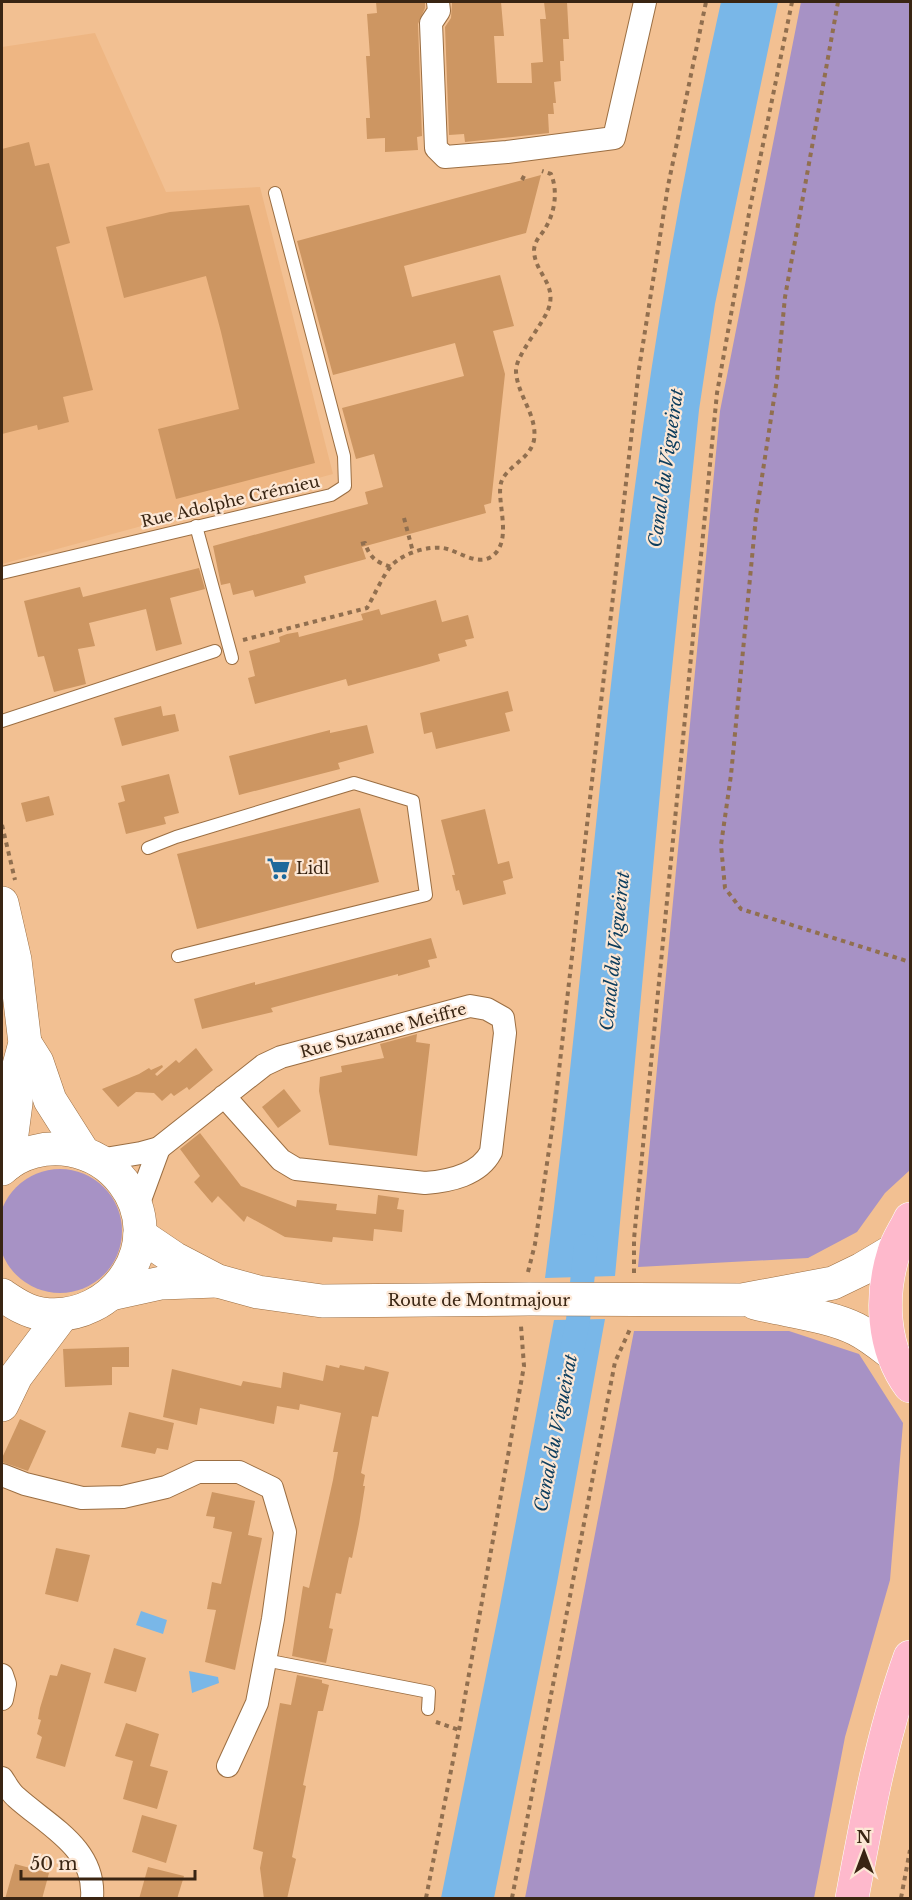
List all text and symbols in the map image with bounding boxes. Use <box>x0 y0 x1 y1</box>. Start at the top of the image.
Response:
water label: Canal du Vigueirat <box>644 387 688 549</box>
street label: Rue Adolphe Crémieu <box>139 471 321 531</box>
supermarket icon: Lidl <box>265 855 291 881</box>
place label: Lidl <box>296 858 329 878</box>
water label: Canal du Vigueirat <box>596 870 634 1032</box>
street label: Rue Suzanne Meiffre <box>298 998 468 1062</box>
street label: Route de Montmajour <box>388 1290 570 1310</box>
water label: Canal du Vigueirat <box>530 1352 582 1514</box>
north arrow <box>834 1822 894 1882</box>
text: N <box>856 1827 872 1847</box>
scale bar <box>21 1843 195 1881</box>
text: 50 m <box>30 1853 78 1875</box>

